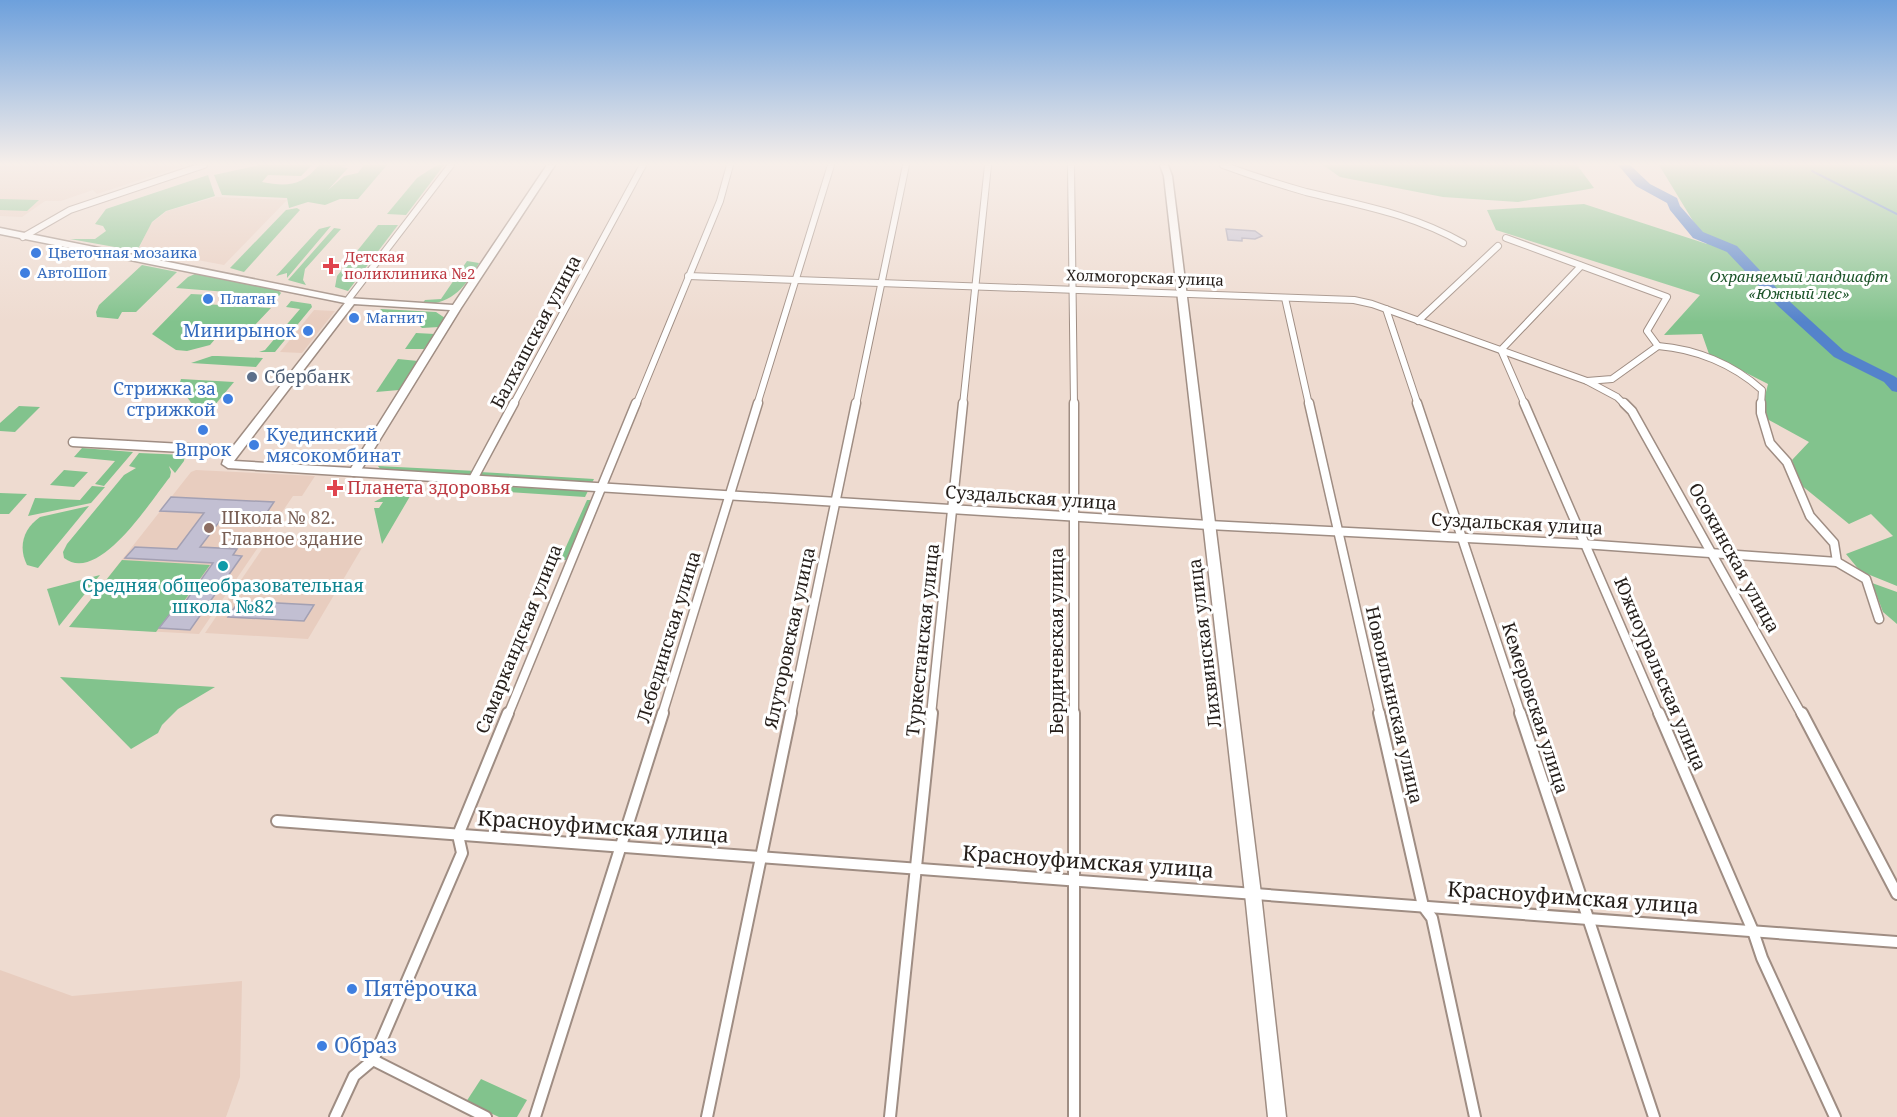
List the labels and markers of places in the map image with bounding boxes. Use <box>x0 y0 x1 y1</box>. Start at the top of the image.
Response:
place label: Цветочная мозаика <box>48 242 198 262</box>
marker: Цветочная мозаика <box>29 246 43 260</box>
place label: Детская поликлиника №2 <box>344 246 475 283</box>
marker: Детская поликлиника №2 <box>322 257 340 275</box>
place label: АвтоШоп <box>37 262 107 282</box>
marker: АвтоШоп <box>18 266 32 280</box>
place label: Платан <box>220 288 276 308</box>
marker: Платан <box>201 292 215 306</box>
place label: Магнит <box>366 307 424 327</box>
marker: Магнит <box>347 311 361 325</box>
place label: Минирынок <box>183 318 296 342</box>
marker: Минирынок <box>301 324 315 338</box>
place label: Сбербанк <box>264 364 350 388</box>
marker: Сбербанк <box>245 370 259 384</box>
place label: Стрижка за стрижкой <box>113 376 216 421</box>
marker: Стрижка за стрижкой <box>221 392 235 406</box>
place label: Куединский мясокомбинат <box>266 422 401 467</box>
marker: Впрок <box>196 423 210 437</box>
place label: Впрок <box>175 437 231 461</box>
marker: Куединский мясокомбинат <box>247 438 261 452</box>
place label: Планета здоровья <box>347 475 510 499</box>
marker: Планета здоровья <box>328 481 342 495</box>
place label: Школа № 82. Главное здание <box>221 505 363 550</box>
marker: Школа № 82. Главное здание <box>202 521 216 535</box>
marker: Средняя общеобразовательная школа №82 <box>216 559 230 573</box>
place label: Средняя общеобразовательная школа №82 <box>82 573 364 618</box>
place label: Пятёрочка <box>364 974 478 1002</box>
marker: Пятёрочка <box>345 982 359 996</box>
place label: Образ <box>334 1031 397 1059</box>
marker: Образ <box>315 1039 329 1053</box>

